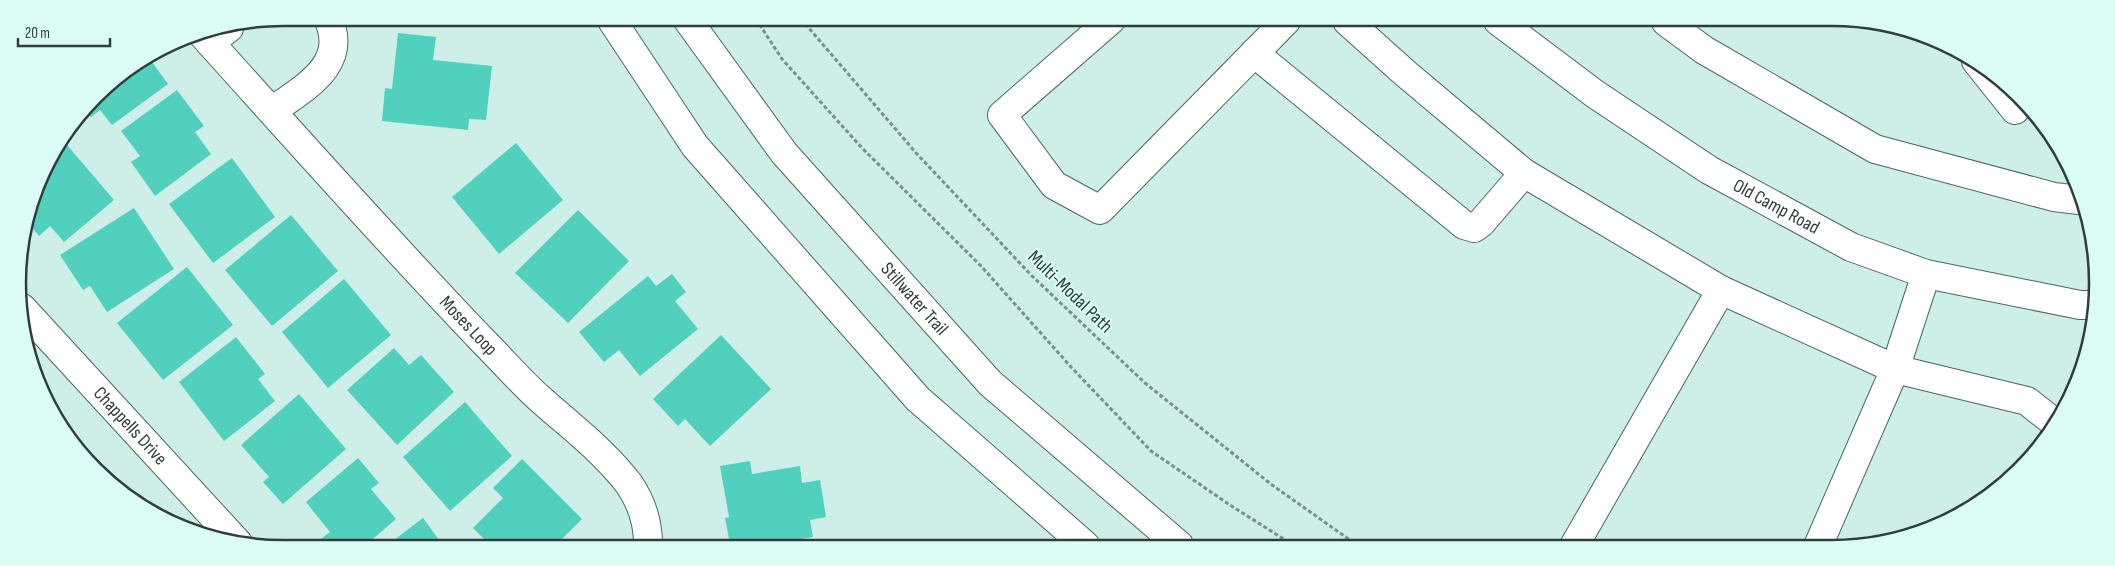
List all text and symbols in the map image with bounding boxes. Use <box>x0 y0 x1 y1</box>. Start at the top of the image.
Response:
scale bar <box>18 15 110 47</box>
text: 20 m <box>25 24 50 43</box>
street label: Old Camp Road <box>1729 174 1824 239</box>
street label: Multi-Modal Path <box>1023 246 1117 338</box>
street label: Stillwater Trail <box>876 257 953 340</box>
street label: Moses Loop <box>435 291 502 360</box>
street label: Chappells Drive <box>89 382 172 470</box>

